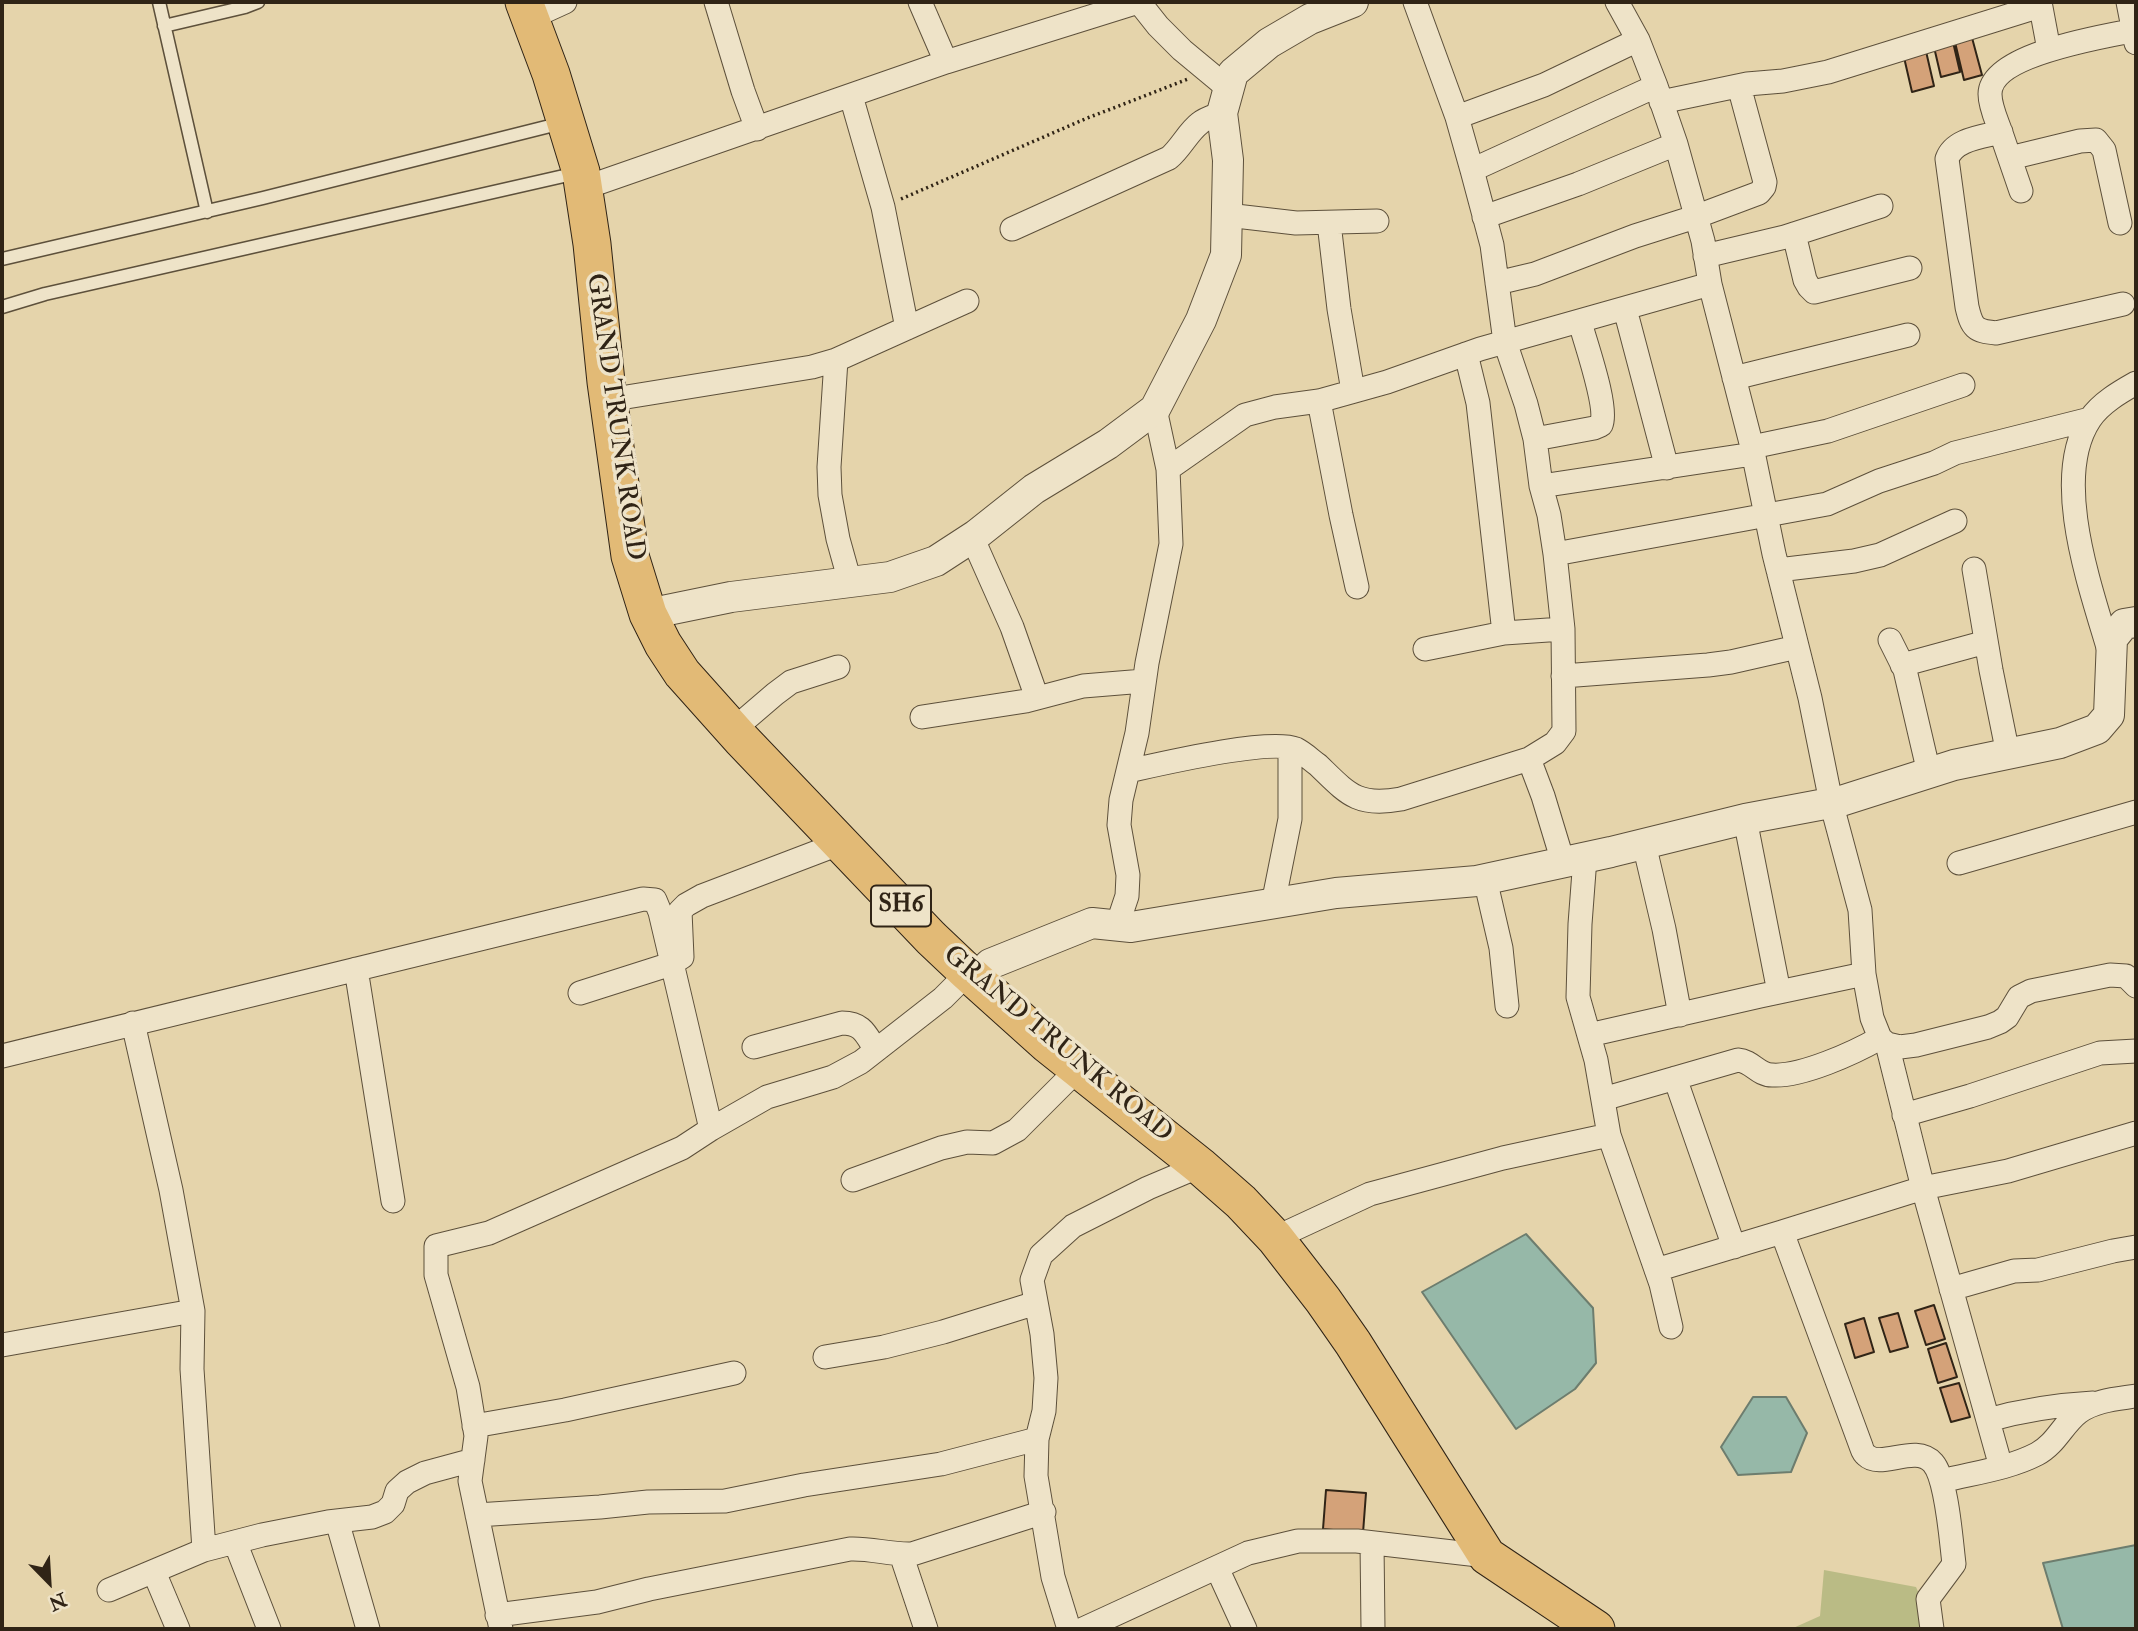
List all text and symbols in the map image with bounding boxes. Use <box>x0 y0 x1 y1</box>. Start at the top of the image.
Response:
street label: GRAND TRUNK ROAD <box>578 271 650 563</box>
road number: SH6 <box>871 885 931 926</box>
street label: GRAND TRUNK ROAD <box>936 940 1178 1150</box>
north arrow <box>14 1547 84 1617</box>
text: N <box>45 1587 70 1616</box>

